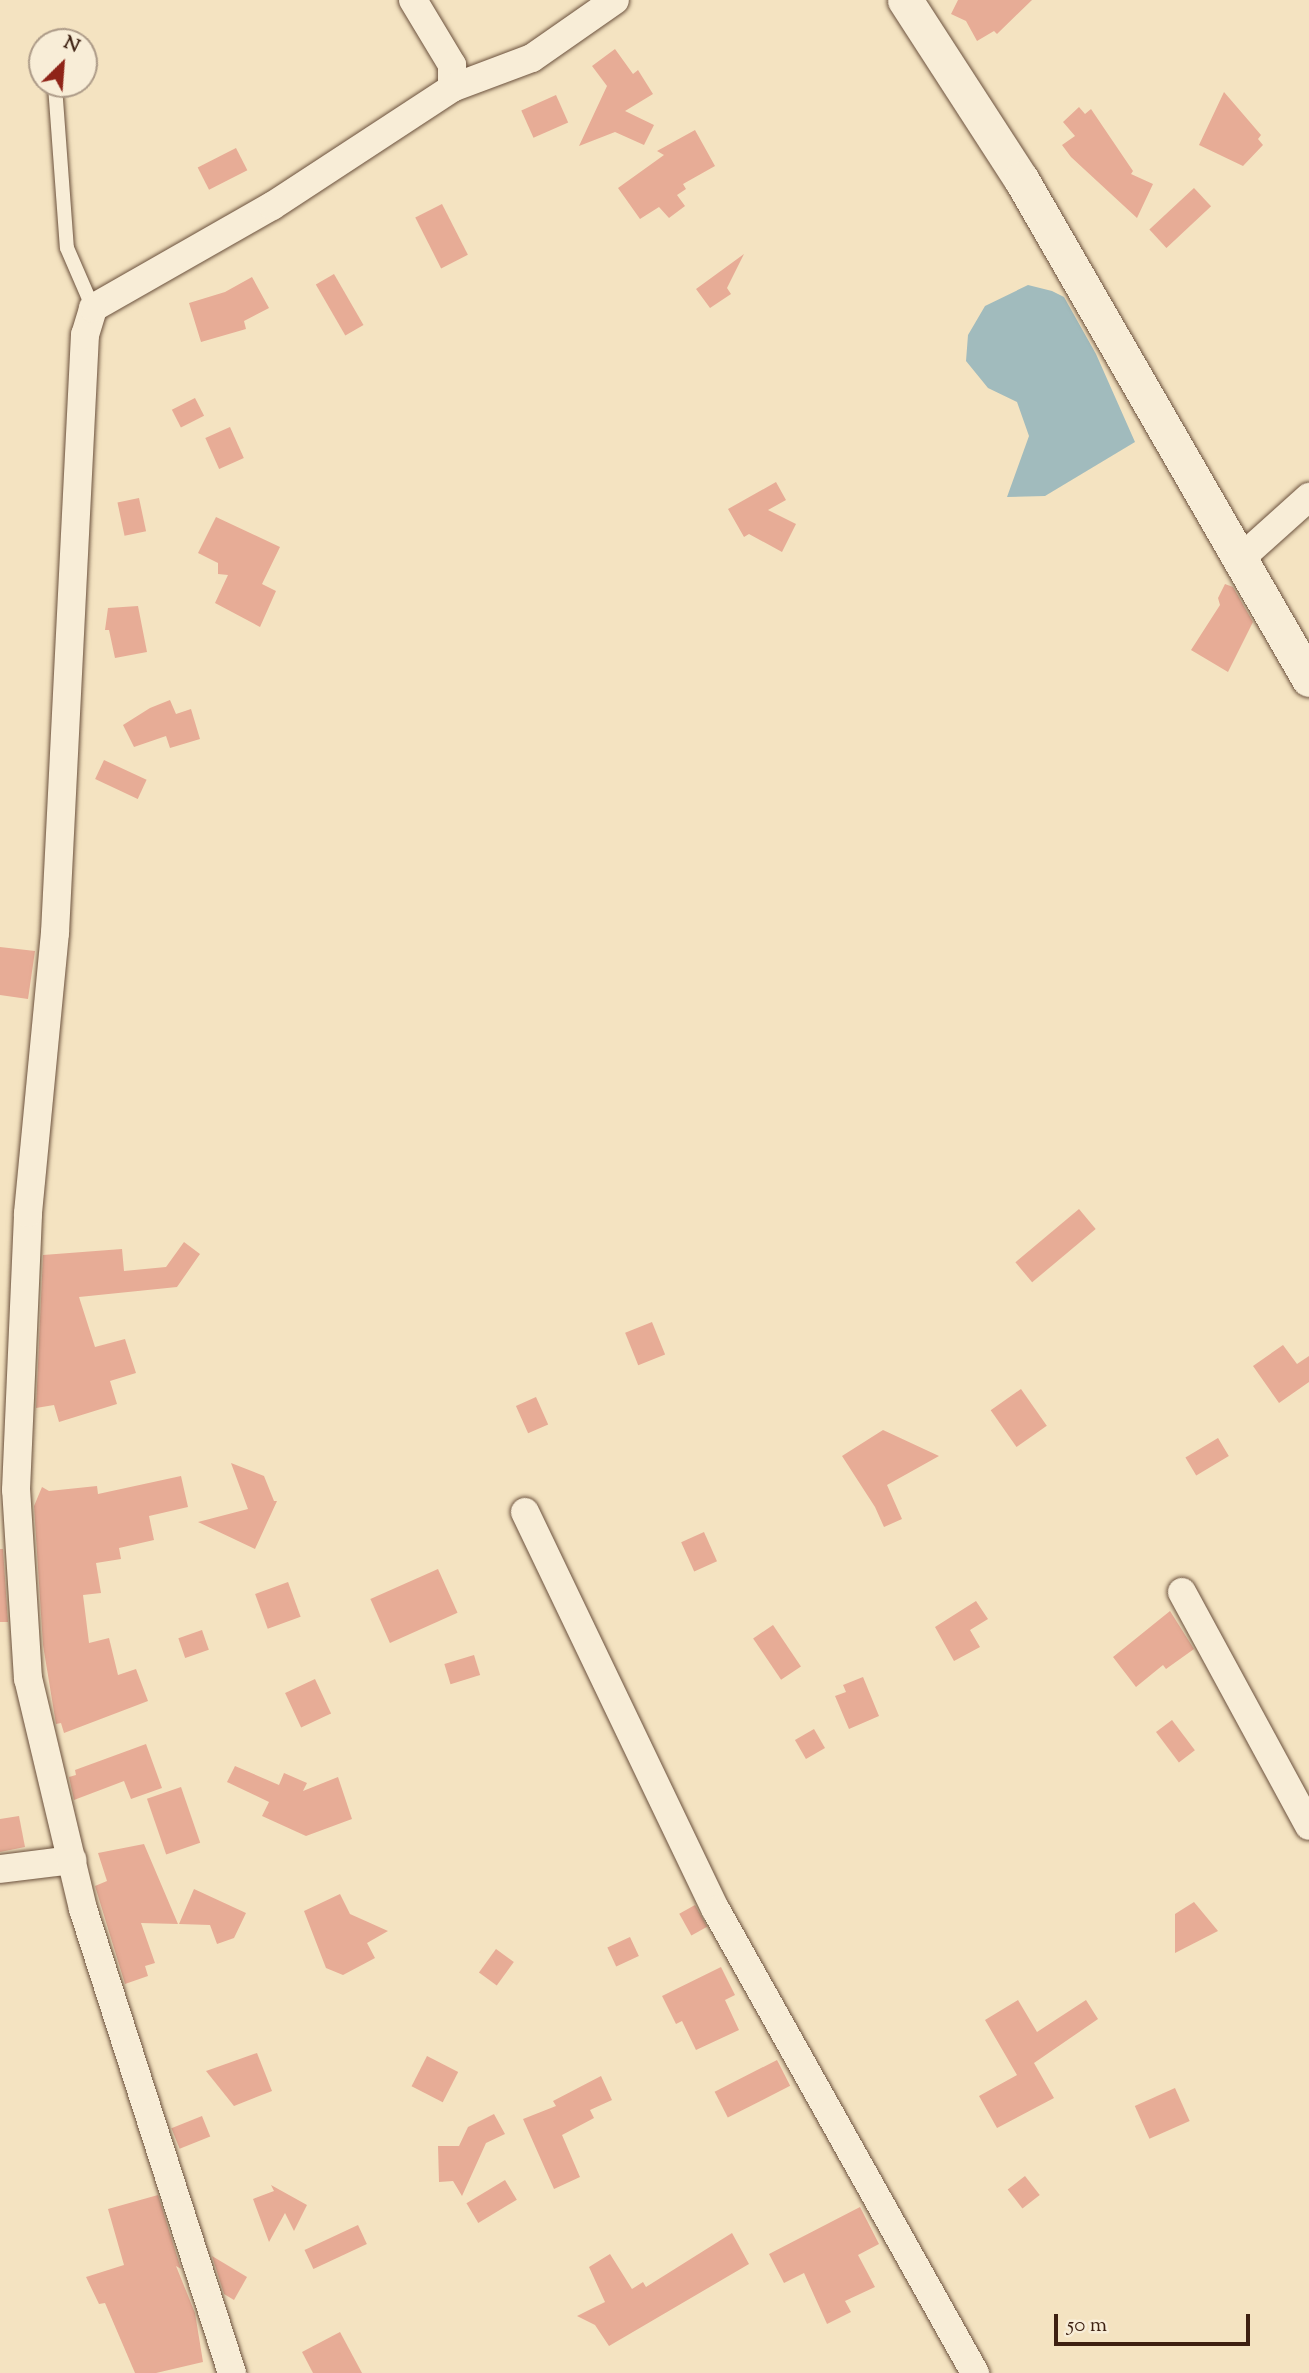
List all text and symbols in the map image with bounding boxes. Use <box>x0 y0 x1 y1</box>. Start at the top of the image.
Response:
north arrow <box>28 28 98 98</box>
text: N <box>59 30 84 61</box>
scale bar <box>1057 2300 1253 2344</box>
text: 50 m <box>1067 2311 1107 2341</box>

